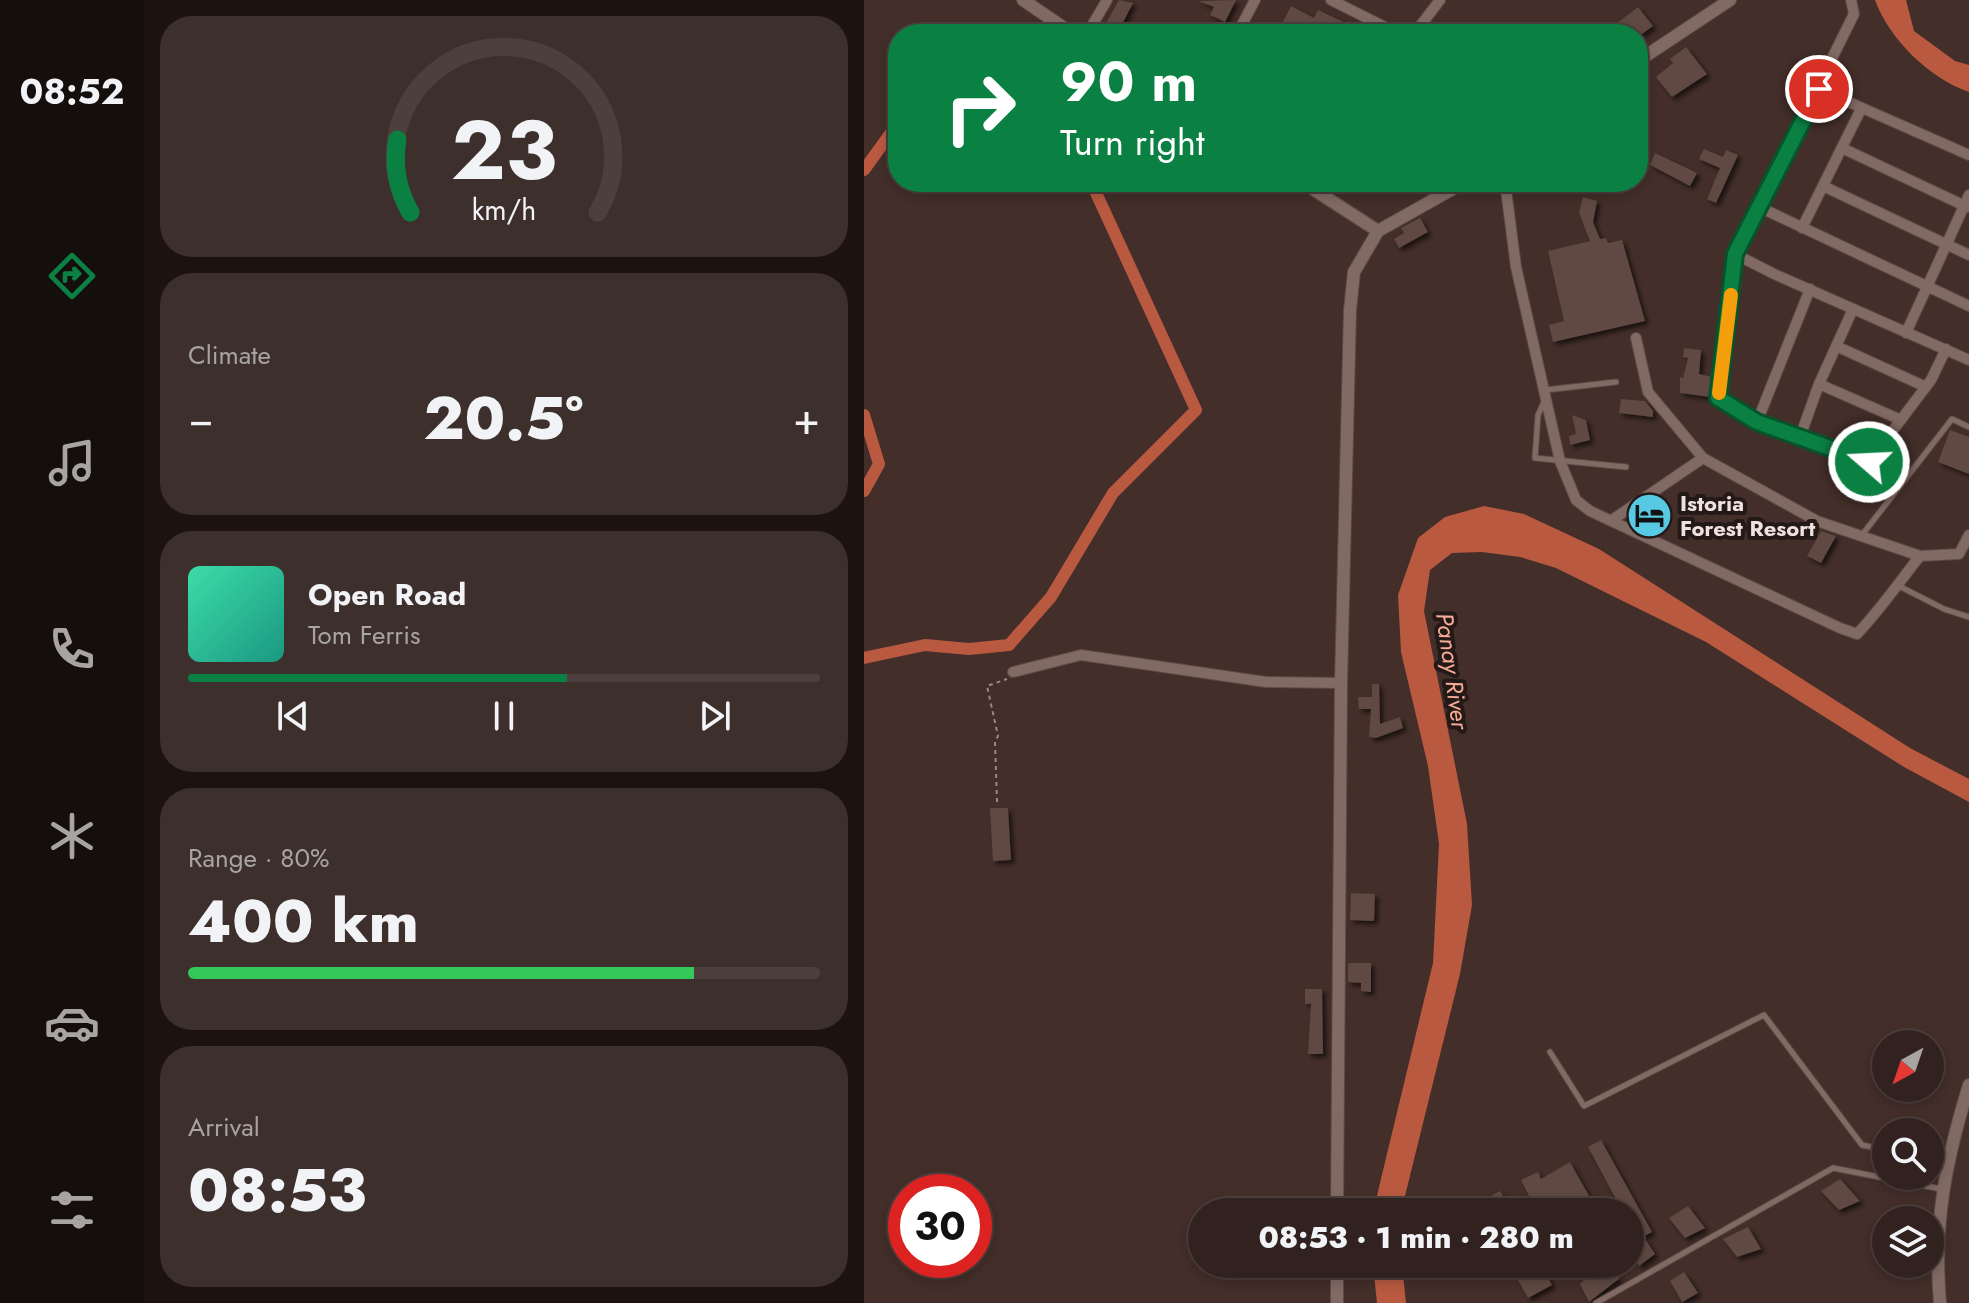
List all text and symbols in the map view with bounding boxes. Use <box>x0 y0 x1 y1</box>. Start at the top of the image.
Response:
text: 90 m <box>1060 41 1197 122</box>
pin <box>1785 55 1853 123</box>
icon: right <box>928 56 1032 160</box>
text: 08:52 <box>20 65 124 117</box>
icon: arrive <box>1797 67 1841 111</box>
text: 23 <box>451 89 557 209</box>
text: Turn right <box>1060 116 1205 168</box>
text: km/h <box>472 189 536 231</box>
icon: directions <box>44 248 100 304</box>
text: Climate <box>188 336 271 374</box>
text: 20.5° <box>424 375 583 462</box>
text: − <box>188 387 214 451</box>
text: + <box>793 387 820 451</box>
position arrow <box>1827 420 1911 504</box>
icon: music <box>44 435 100 491</box>
place label: Istoria Forest Resort <box>1680 487 1815 544</box>
hotel icon: Istoria Forest Resort <box>1625 492 1673 540</box>
text: Open Road <box>308 573 466 616</box>
water label: Panay River <box>1427 611 1478 733</box>
text: Tom Ferris <box>308 616 420 654</box>
icon: phone <box>44 621 100 677</box>
icon: previous <box>271 694 315 738</box>
icon: pause <box>482 694 526 738</box>
icon: next <box>693 694 737 738</box>
icon: climate <box>44 808 100 864</box>
text: Range · 80% <box>188 839 330 877</box>
text: 400 km <box>188 878 419 965</box>
icon: car <box>44 995 100 1051</box>
north arrow <box>1872 1030 1944 1102</box>
map controls <box>1872 1030 1944 1278</box>
text: Arrival <box>188 1108 260 1146</box>
button: search <box>1872 1118 1944 1190</box>
text: 08:53 <box>188 1147 366 1234</box>
speed limit sign: 30 <box>888 1174 992 1278</box>
icon: filters <box>44 1182 100 1238</box>
button: layers <box>1872 1206 1944 1278</box>
text: 08:53 · 1 min · 280 m <box>1258 1216 1574 1259</box>

